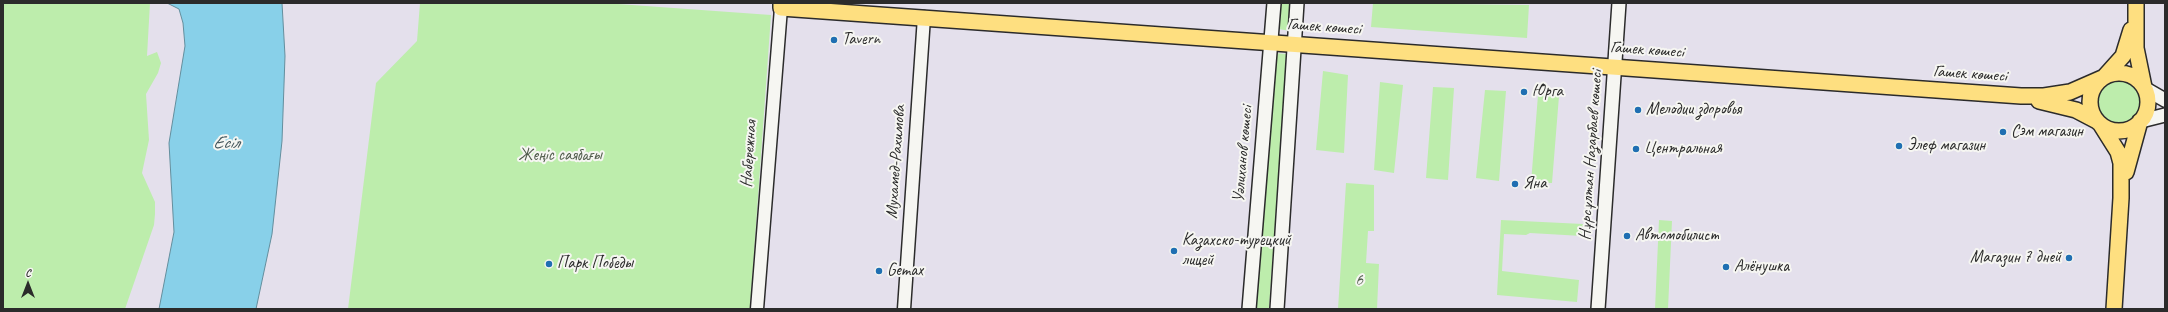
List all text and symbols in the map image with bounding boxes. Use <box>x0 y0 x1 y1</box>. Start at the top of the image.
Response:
street label: Гашек көшесі <box>1286 14 1362 40</box>
place label: Tavern <box>842 30 880 50</box>
marker: Tavern <box>829 35 839 45</box>
street label: Гашек көшесі <box>1609 37 1685 63</box>
street label: Гашек көшесі <box>1932 61 2008 87</box>
street label: Нұрсұлтан Назарбаев көшесі <box>1575 69 1607 241</box>
place label: Юрга <box>1532 82 1563 102</box>
marker: Юрга <box>1519 87 1529 97</box>
place label: Мелодии здоровья <box>1646 100 1741 120</box>
street label: Мухамед-Рахимова <box>882 105 910 219</box>
street label: Уәлиханов көшесі <box>1229 105 1257 203</box>
marker: Мелодии здоровья <box>1633 105 1643 115</box>
street label: Набережная <box>736 120 762 188</box>
place label: Сэм магазин <box>2011 122 2083 142</box>
marker: Сэм магазин <box>1998 127 2008 137</box>
water label: Есіл <box>213 132 239 154</box>
place label: Элеф магазин <box>1907 136 1985 156</box>
place label: Центральная <box>1644 139 1722 159</box>
marker: Элеф магазин <box>1894 141 1904 151</box>
marker: Центральная <box>1631 144 1641 154</box>
park label: Жеңіс саябағы <box>518 146 602 166</box>
place label: Яна <box>1523 174 1547 194</box>
marker: Яна <box>1510 179 1520 189</box>
place label: Автомобилист <box>1635 226 1718 246</box>
place label: Казахско-турецкий лицей <box>1182 231 1291 271</box>
marker: Автомобилист <box>1622 231 1632 241</box>
marker: Казахско-турецкий лицей <box>1169 246 1179 256</box>
place label: Магазин 7 дней <box>1970 248 2061 268</box>
marker: Магазин 7 дней <box>2064 253 2074 263</box>
place label: Парк Победы <box>557 254 633 274</box>
place label: Алёнушка <box>1734 257 1789 277</box>
marker: Парк Победы <box>544 259 554 269</box>
place label: Gemax <box>887 261 923 281</box>
marker: Алёнушка <box>1721 262 1731 272</box>
north arrow <box>8 264 48 304</box>
text: С <box>25 265 31 279</box>
marker: Gemax <box>874 266 884 276</box>
park label: 6 <box>1355 271 1363 291</box>

